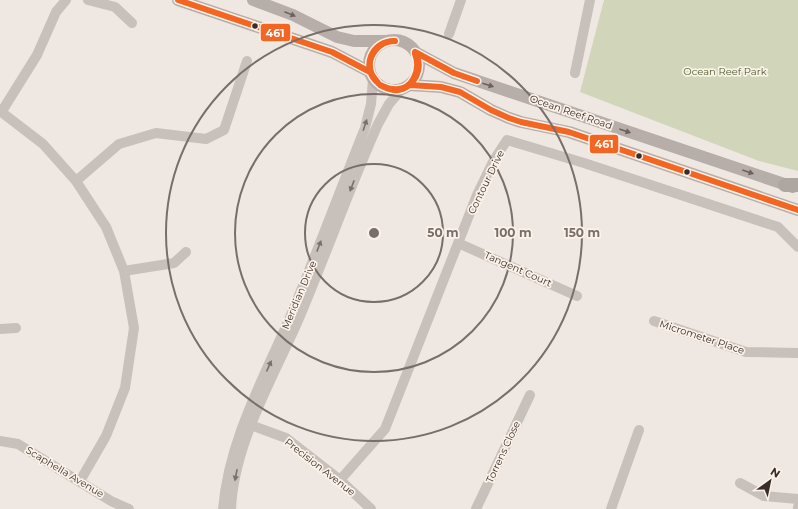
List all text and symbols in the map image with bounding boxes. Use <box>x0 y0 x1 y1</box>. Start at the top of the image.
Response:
one-way arrow <box>284 11 296 17</box>
unlabelled marker <box>250 21 260 31</box>
line badge: 461 <box>260 23 291 42</box>
text: 461 <box>266 26 284 40</box>
park label: Ocean Reef Park <box>683 65 767 78</box>
one-way arrow <box>483 82 495 88</box>
street label: Ocean Reef Road <box>528 92 614 132</box>
one-way arrow <box>362 119 368 131</box>
one-way arrow <box>619 128 631 134</box>
line badge: 461 <box>589 134 619 154</box>
text: 461 <box>595 137 613 151</box>
street label: Contour Drive <box>465 148 507 216</box>
unlabelled marker <box>634 151 644 161</box>
unlabelled marker <box>682 167 692 177</box>
one-way arrow <box>743 169 755 175</box>
one-way arrow <box>349 180 355 192</box>
text: 50 m <box>427 225 459 240</box>
text: 100 m <box>495 225 531 240</box>
text: 150 m <box>564 225 600 240</box>
centre of rings <box>367 226 381 240</box>
one-way arrow <box>317 240 323 252</box>
street label: Tangent Court <box>482 248 554 290</box>
street label: Meridian Drive <box>279 259 319 331</box>
street label: Micrometer Place <box>658 317 746 357</box>
one-way arrow <box>266 361 272 372</box>
street label: Torrens Close <box>483 419 523 485</box>
street label: Precision Avenue <box>282 435 358 499</box>
street label: Scaphella Avenue <box>24 444 106 500</box>
north arrow <box>750 461 790 501</box>
text: N <box>768 464 783 481</box>
one-way arrow <box>232 469 238 481</box>

